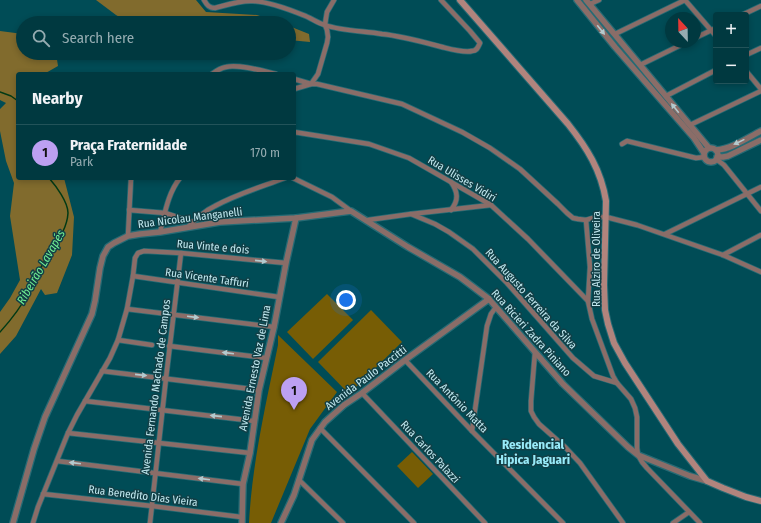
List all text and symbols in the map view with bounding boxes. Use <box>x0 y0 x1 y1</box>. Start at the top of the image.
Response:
north arrow <box>665 12 701 48</box>
map controls <box>713 12 749 84</box>
button: + <box>713 12 749 48</box>
search box <box>16 16 296 60</box>
one-way arrow <box>597 25 606 36</box>
icon: search <box>30 27 52 49</box>
text: Search here <box>62 29 134 47</box>
button: − <box>713 48 749 84</box>
text: Nearby <box>32 88 83 109</box>
one-way arrow <box>671 102 680 113</box>
text: Praça Fraternidade <box>70 136 187 154</box>
one-way arrow <box>733 139 745 145</box>
text: 1 <box>42 145 48 160</box>
text: 170 m <box>250 145 280 160</box>
street label: Rua Ulisses Vidiri <box>425 153 499 205</box>
text: Park <box>70 154 93 169</box>
street label: Rua Nicolau Manganelli <box>137 205 243 231</box>
street label: Rua Alziro de Oliveira <box>590 211 603 307</box>
water label: Ribeirão Lavapés <box>14 227 68 307</box>
street label: Rua Vinte e dois <box>176 237 250 257</box>
street label: Rua Augusto Ferreira da Silva <box>483 246 579 352</box>
one-way arrow <box>255 257 267 264</box>
street label: Rua Vicente Taffuri <box>164 266 250 290</box>
street label: Rua Ricieri Zadra Piniano <box>489 287 574 379</box>
your location <box>336 290 356 310</box>
street label: Avenida Fernando Machado de Campos <box>139 298 173 475</box>
street label: Avenida Ernesto Vaz de Lima <box>236 304 274 432</box>
one-way arrow <box>187 314 200 320</box>
street label: Avenida Paulo Paccitti <box>323 343 409 413</box>
one-way arrow <box>221 350 234 357</box>
street label: Rua Antônio Matta <box>423 367 491 435</box>
one-way arrow <box>135 372 147 379</box>
pin: 1 <box>281 377 307 410</box>
one-way arrow <box>210 413 222 419</box>
street label: Rua Carlos Palazzi <box>398 418 462 486</box>
district label: Residencial Hipica Jaguari <box>496 437 570 467</box>
one-way arrow <box>69 460 81 466</box>
one-way arrow <box>198 476 210 482</box>
street label: Rua Benedito Dias Vieira <box>88 483 198 509</box>

